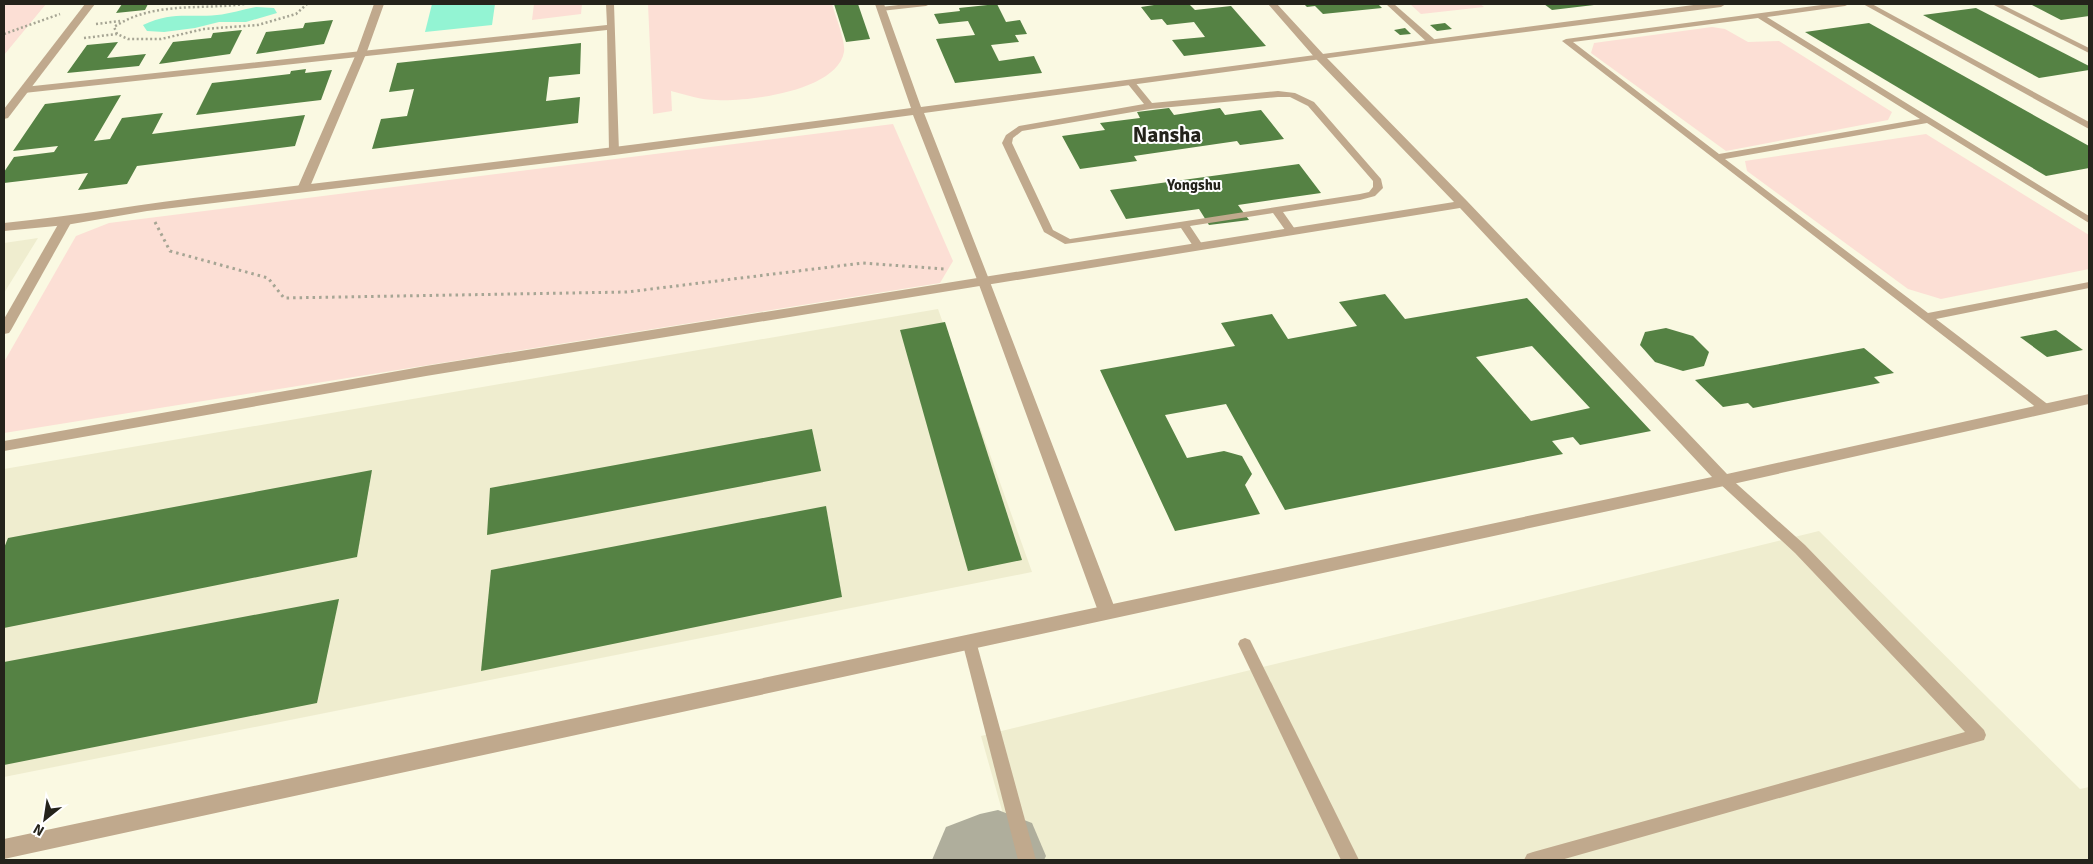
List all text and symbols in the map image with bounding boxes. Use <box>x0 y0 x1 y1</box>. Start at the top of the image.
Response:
district label: Nansha <box>1133 122 1201 148</box>
district label: Yongshu <box>1166 176 1221 194</box>
north arrow <box>20 794 70 844</box>
text: N <box>30 820 47 840</box>

